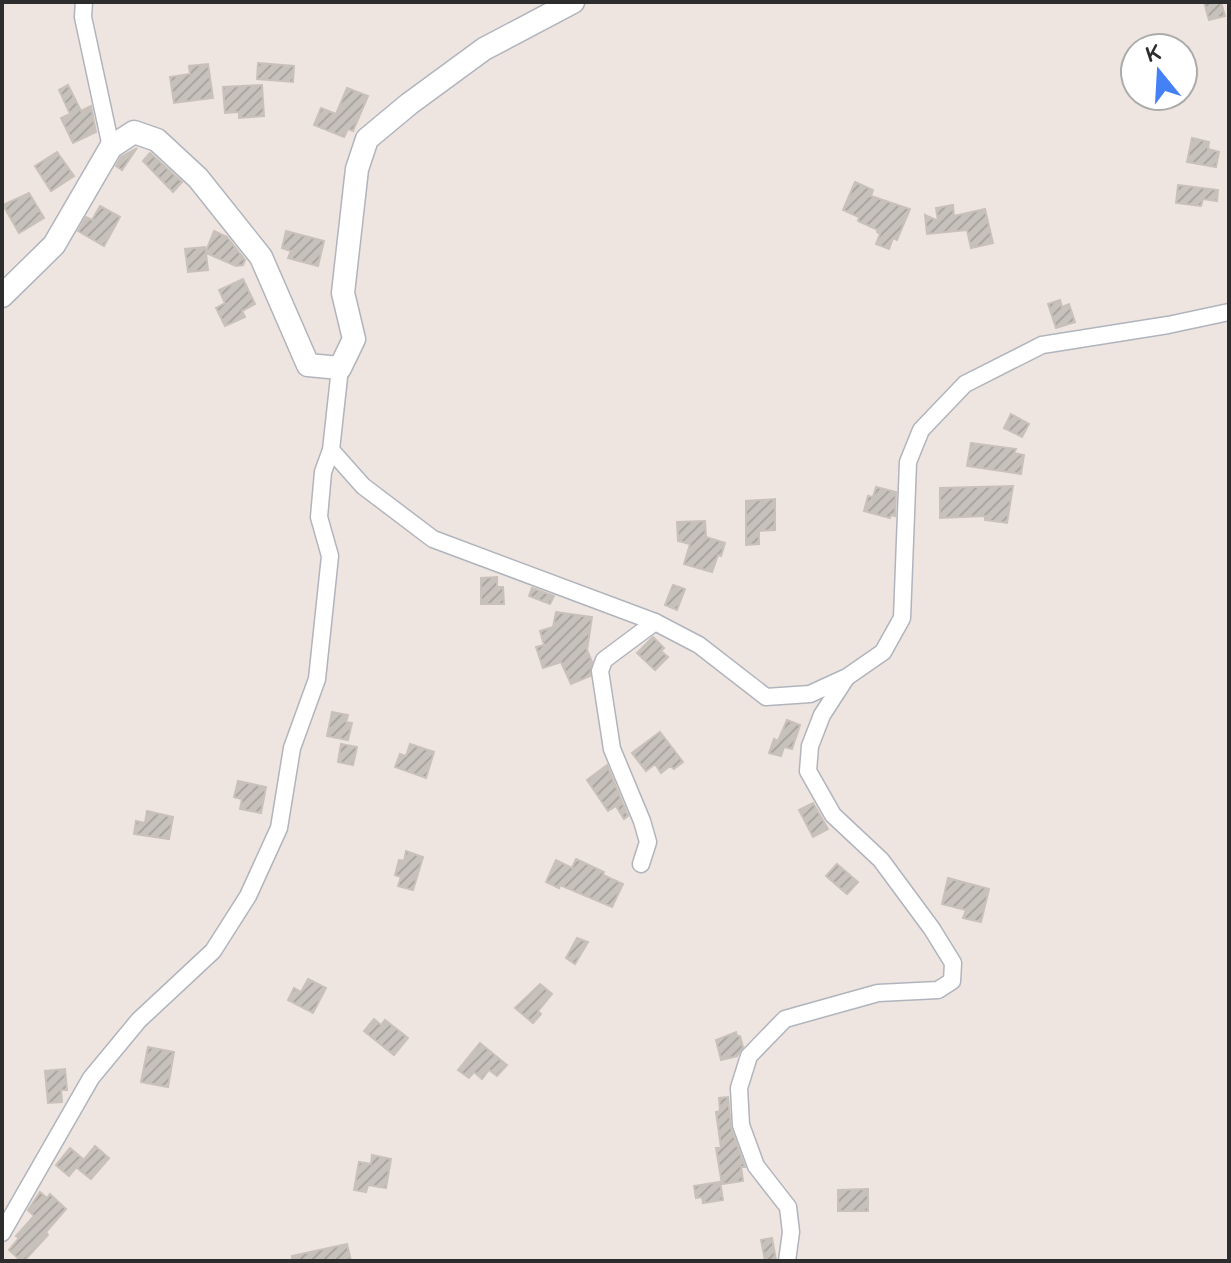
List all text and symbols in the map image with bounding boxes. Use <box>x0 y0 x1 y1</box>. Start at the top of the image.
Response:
north arrow <box>1119 32 1199 112</box>
text: K <box>1142 37 1164 69</box>

